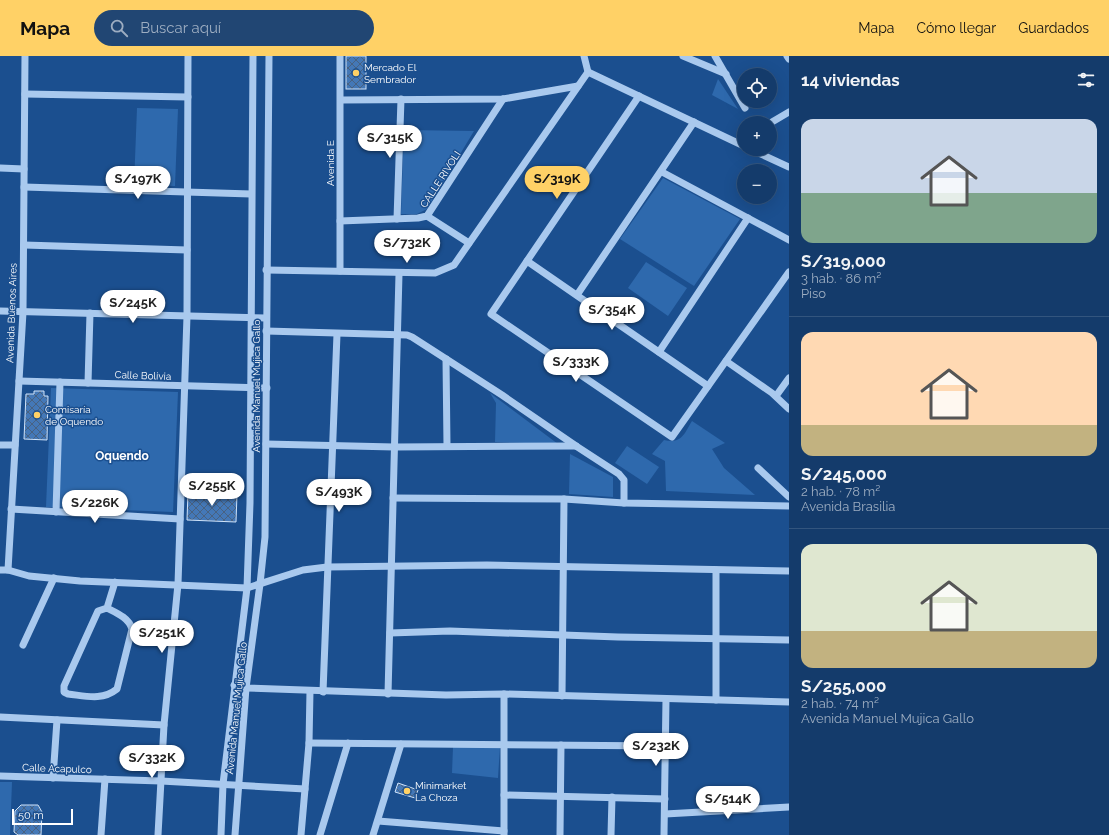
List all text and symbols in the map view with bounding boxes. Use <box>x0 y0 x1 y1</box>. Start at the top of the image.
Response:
search box <box>94 10 374 46</box>
text: Mapa <box>20 17 70 39</box>
icon: search <box>108 17 130 39</box>
text: Buscar aquí <box>140 19 221 37</box>
text: Mapa <box>858 20 894 36</box>
text: Cómo llegar <box>916 20 996 36</box>
text: Guardados <box>1018 20 1089 36</box>
place label: Mercado El Sembrador <box>364 62 417 85</box>
marker: Mercado El Sembrador <box>351 68 361 78</box>
map controls <box>737 68 777 204</box>
button: locate <box>737 68 777 108</box>
icon: filters <box>1075 69 1097 91</box>
text: 14 viviendas <box>801 70 900 90</box>
button: + <box>737 116 777 156</box>
pin: S/315K <box>357 125 423 159</box>
text: S/315K <box>367 130 413 145</box>
street label: Avenida E <box>325 140 336 186</box>
icon: home <box>913 145 985 217</box>
street label: CALLE RIVOLI <box>418 149 463 210</box>
button: − <box>737 164 777 204</box>
pin: S/197K <box>105 166 171 200</box>
pin: S/319K <box>524 166 590 200</box>
text: S/197K <box>115 171 161 186</box>
text: S/319K <box>534 171 580 186</box>
pin: S/732K <box>374 230 440 264</box>
text: S/732K <box>383 235 431 250</box>
text: S/319,000 <box>801 251 886 271</box>
street label: Avenida Buenos Aires <box>4 263 19 363</box>
text: 3 hab. · 86 m² <box>801 271 881 286</box>
text: Piso <box>801 286 826 301</box>
pin: S/245K <box>100 290 166 324</box>
text: S/245K <box>109 295 157 310</box>
pin: S/354K <box>579 297 645 331</box>
text: S/354K <box>588 302 636 317</box>
street label: Avenida Manuel Mujica Gallo <box>251 319 262 453</box>
pin: S/333K <box>543 349 609 383</box>
text: S/333K <box>552 354 600 369</box>
icon: home <box>913 358 985 430</box>
street label: Calle Bolivia <box>114 369 171 382</box>
place label: Comisaría de Oquendo <box>45 404 103 427</box>
marker: Comisaría de Oquendo <box>32 410 42 420</box>
district label: Oquendo <box>95 449 149 463</box>
text: S/245,000 <box>801 464 887 484</box>
pin: S/255K <box>179 473 245 507</box>
text: S/255K <box>188 478 236 493</box>
pin: S/493K <box>306 479 372 513</box>
text: S/493K <box>315 484 363 499</box>
text: 2 hab. · 78 m² <box>801 484 880 499</box>
pin: S/226K <box>62 490 128 524</box>
text: S/226K <box>71 495 119 510</box>
text: Avenida Brasilia <box>801 499 895 514</box>
icon: home <box>913 570 985 642</box>
pin: S/251K <box>129 620 195 654</box>
text: S/251K <box>139 625 185 640</box>
street label: Avenida Manuel Mujica Gallo <box>224 641 249 775</box>
text: S/255,000 <box>801 676 887 696</box>
text: 2 hab. · 74 m² <box>801 696 879 711</box>
text: Avenida Manuel Mujica Gallo <box>801 711 974 726</box>
pin: S/232K <box>623 733 689 767</box>
text: S/232K <box>632 738 680 753</box>
pin: S/332K <box>119 745 185 779</box>
text: S/332K <box>128 750 176 765</box>
street label: Calle Acapulco <box>22 762 92 775</box>
place label: Minimarket La Choza <box>415 780 467 803</box>
marker: Minimarket La Choza <box>402 786 412 796</box>
pin: S/514K <box>695 786 761 820</box>
text: S/514K <box>705 791 751 806</box>
scale bar <box>12 807 73 826</box>
text: 50 m <box>18 809 44 822</box>

